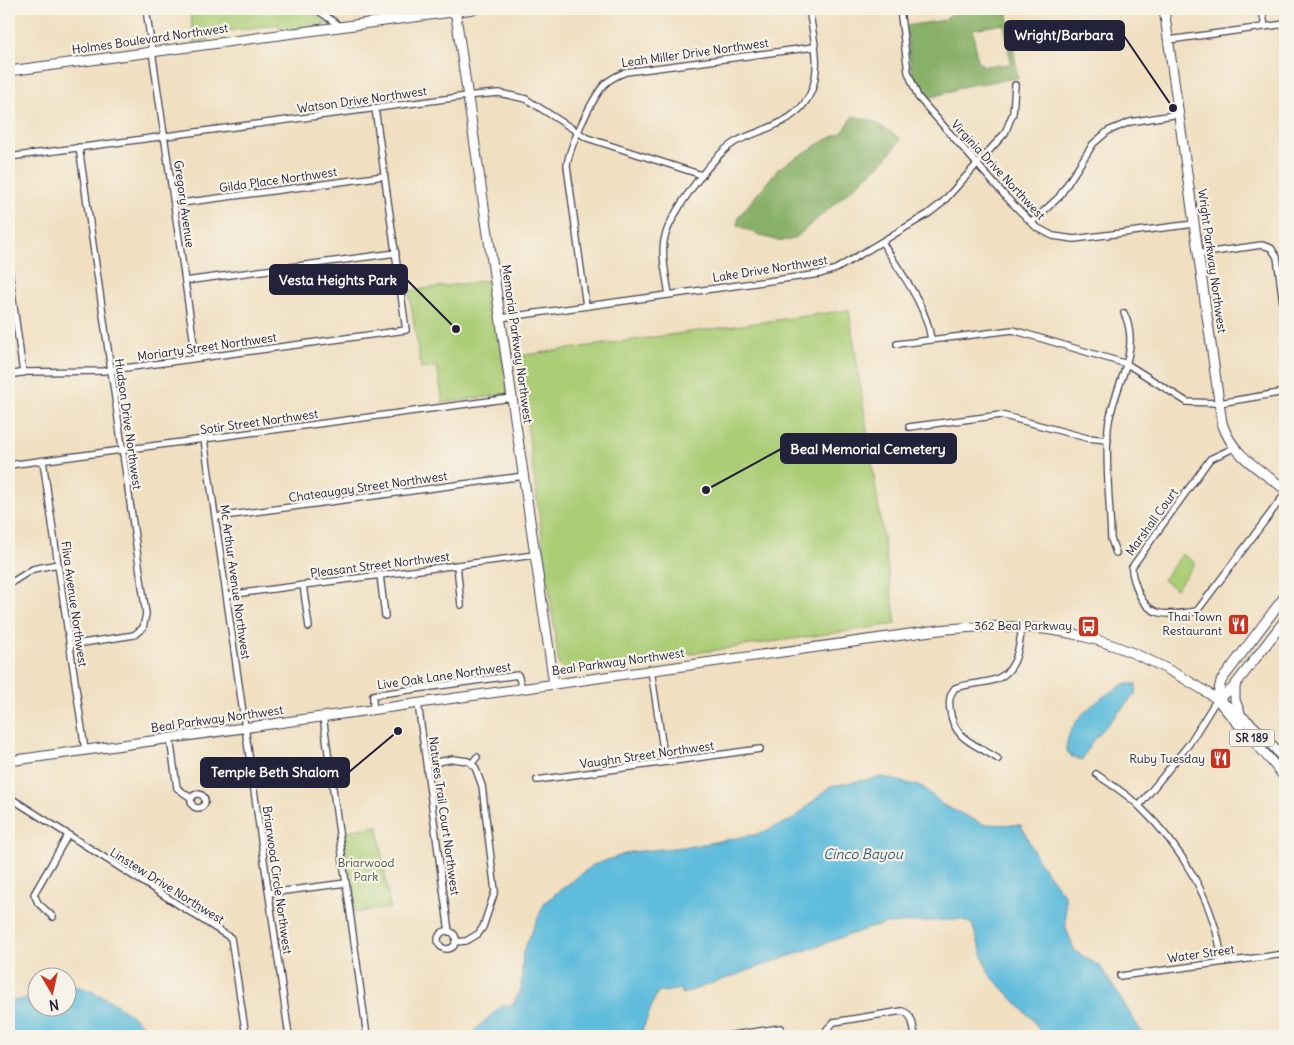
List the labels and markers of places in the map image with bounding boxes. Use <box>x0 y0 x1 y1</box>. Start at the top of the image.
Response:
callout: Wright/Barbara <box>1005 21 1124 50</box>
callout: Vesta Heights Park <box>270 265 407 294</box>
callout: Beal Memorial Cemetery <box>781 434 956 463</box>
place label: Thai Town Restaurant <box>1162 609 1222 638</box>
restaurant icon: Thai Town Restaurant <box>1226 612 1250 636</box>
bus stop icon: 362 Beal Parkway <box>1076 614 1100 638</box>
place label: 362 Beal Parkway <box>974 618 1072 633</box>
restaurant icon: Ruby Tuesday <box>1209 747 1233 771</box>
place label: Ruby Tuesday <box>1129 751 1205 766</box>
callout: Temple Beth Shalom <box>201 758 349 787</box>

